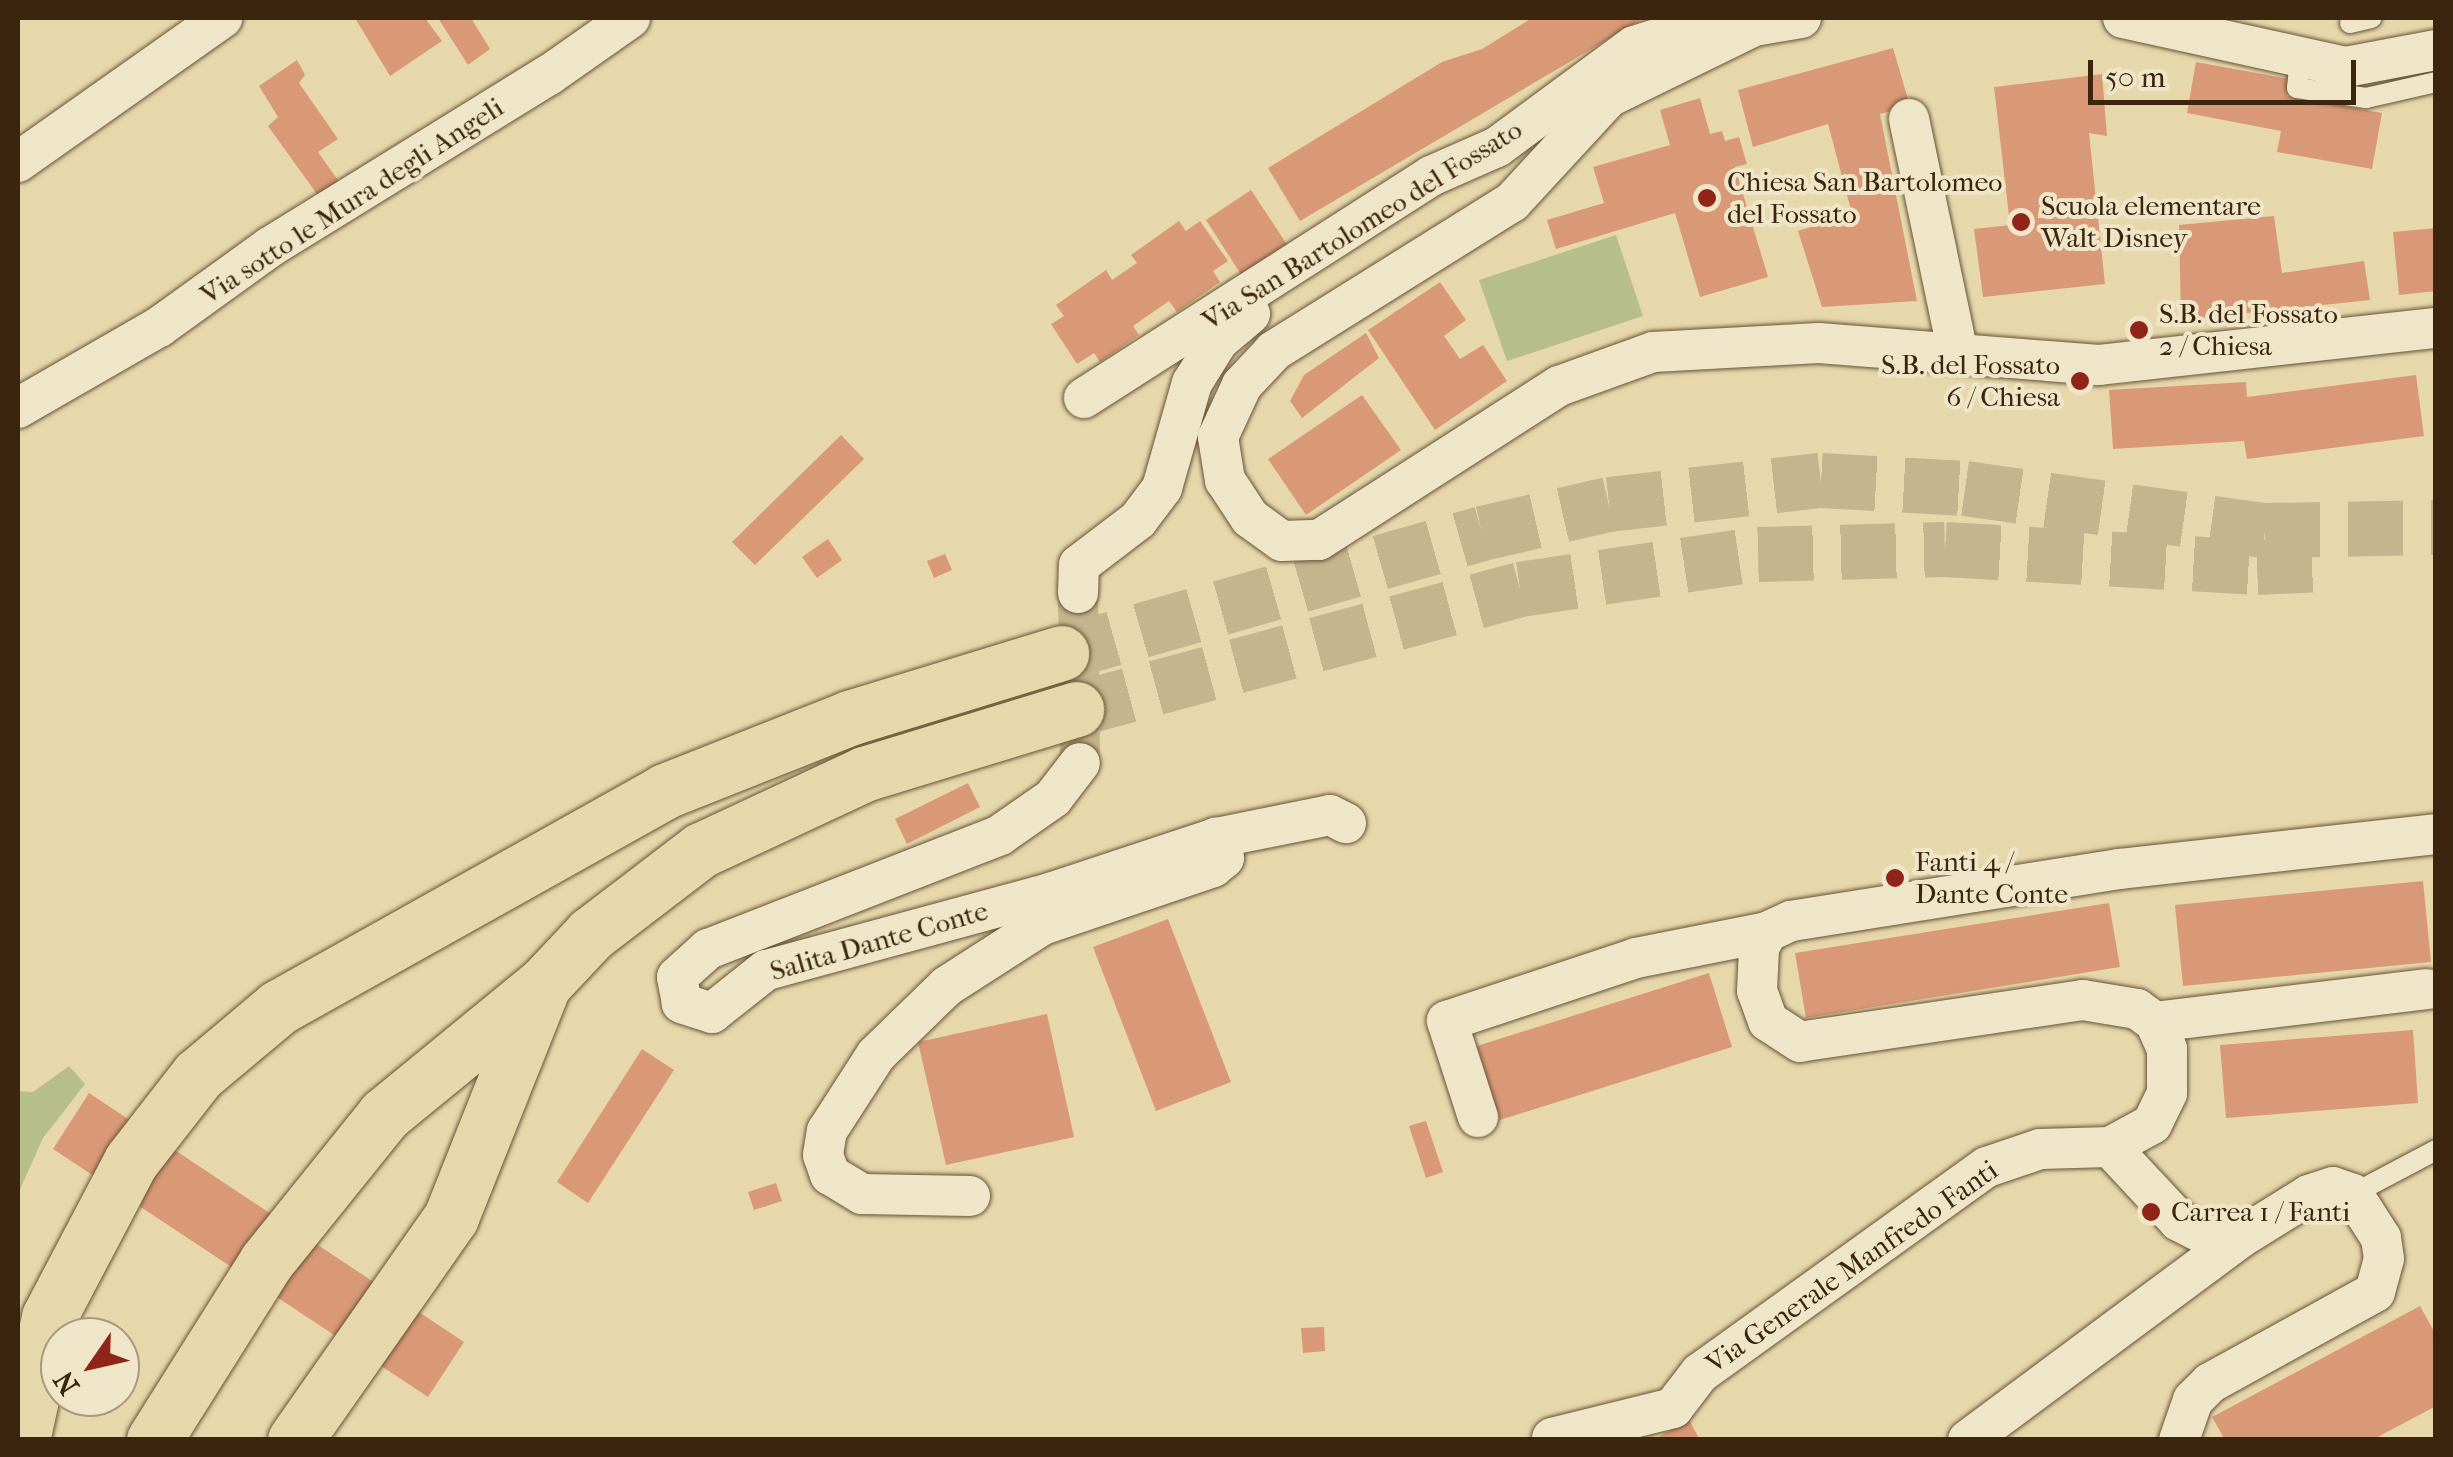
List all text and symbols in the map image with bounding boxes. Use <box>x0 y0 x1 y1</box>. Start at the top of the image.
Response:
scale bar <box>2093 40 2360 102</box>
text: 50 m <box>2105 60 2166 95</box>
street label: Via sotto le Mura degli Angeli <box>194 90 510 312</box>
street label: Via San Bartolomeo del Fossato <box>1196 113 1528 337</box>
place label: Chiesa San Bartolomeo del Fossato <box>1727 165 2002 231</box>
marker: Chiesa San Bartolomeo del Fossato <box>1696 187 1718 209</box>
place label: Scuola elementare Walt Disney <box>2041 189 2261 255</box>
marker: Scuola elementare Walt Disney <box>2010 211 2032 233</box>
place label: S.B. del Fossato 2 / Chiesa <box>2159 297 2338 363</box>
marker: S.B. del Fossato 2 / Chiesa <box>2128 319 2150 341</box>
place label: S.B. del Fossato 6 / Chiesa <box>1881 348 2060 414</box>
marker: S.B. del Fossato 6 / Chiesa <box>2069 370 2091 392</box>
place label: Fanti 4 / Dante Conte <box>1915 845 2068 911</box>
marker: Fanti 4 / Dante Conte <box>1884 867 1906 889</box>
street label: Salita Dante Conte <box>766 894 992 988</box>
street label: Via Generale Manfredo Fanti <box>1700 1153 2004 1381</box>
place label: Carrea 1 / Fanti <box>2171 1195 2350 1229</box>
marker: Carrea 1 / Fanti <box>2140 1201 2162 1223</box>
north arrow <box>40 1317 140 1417</box>
text: N <box>47 1365 86 1401</box>

